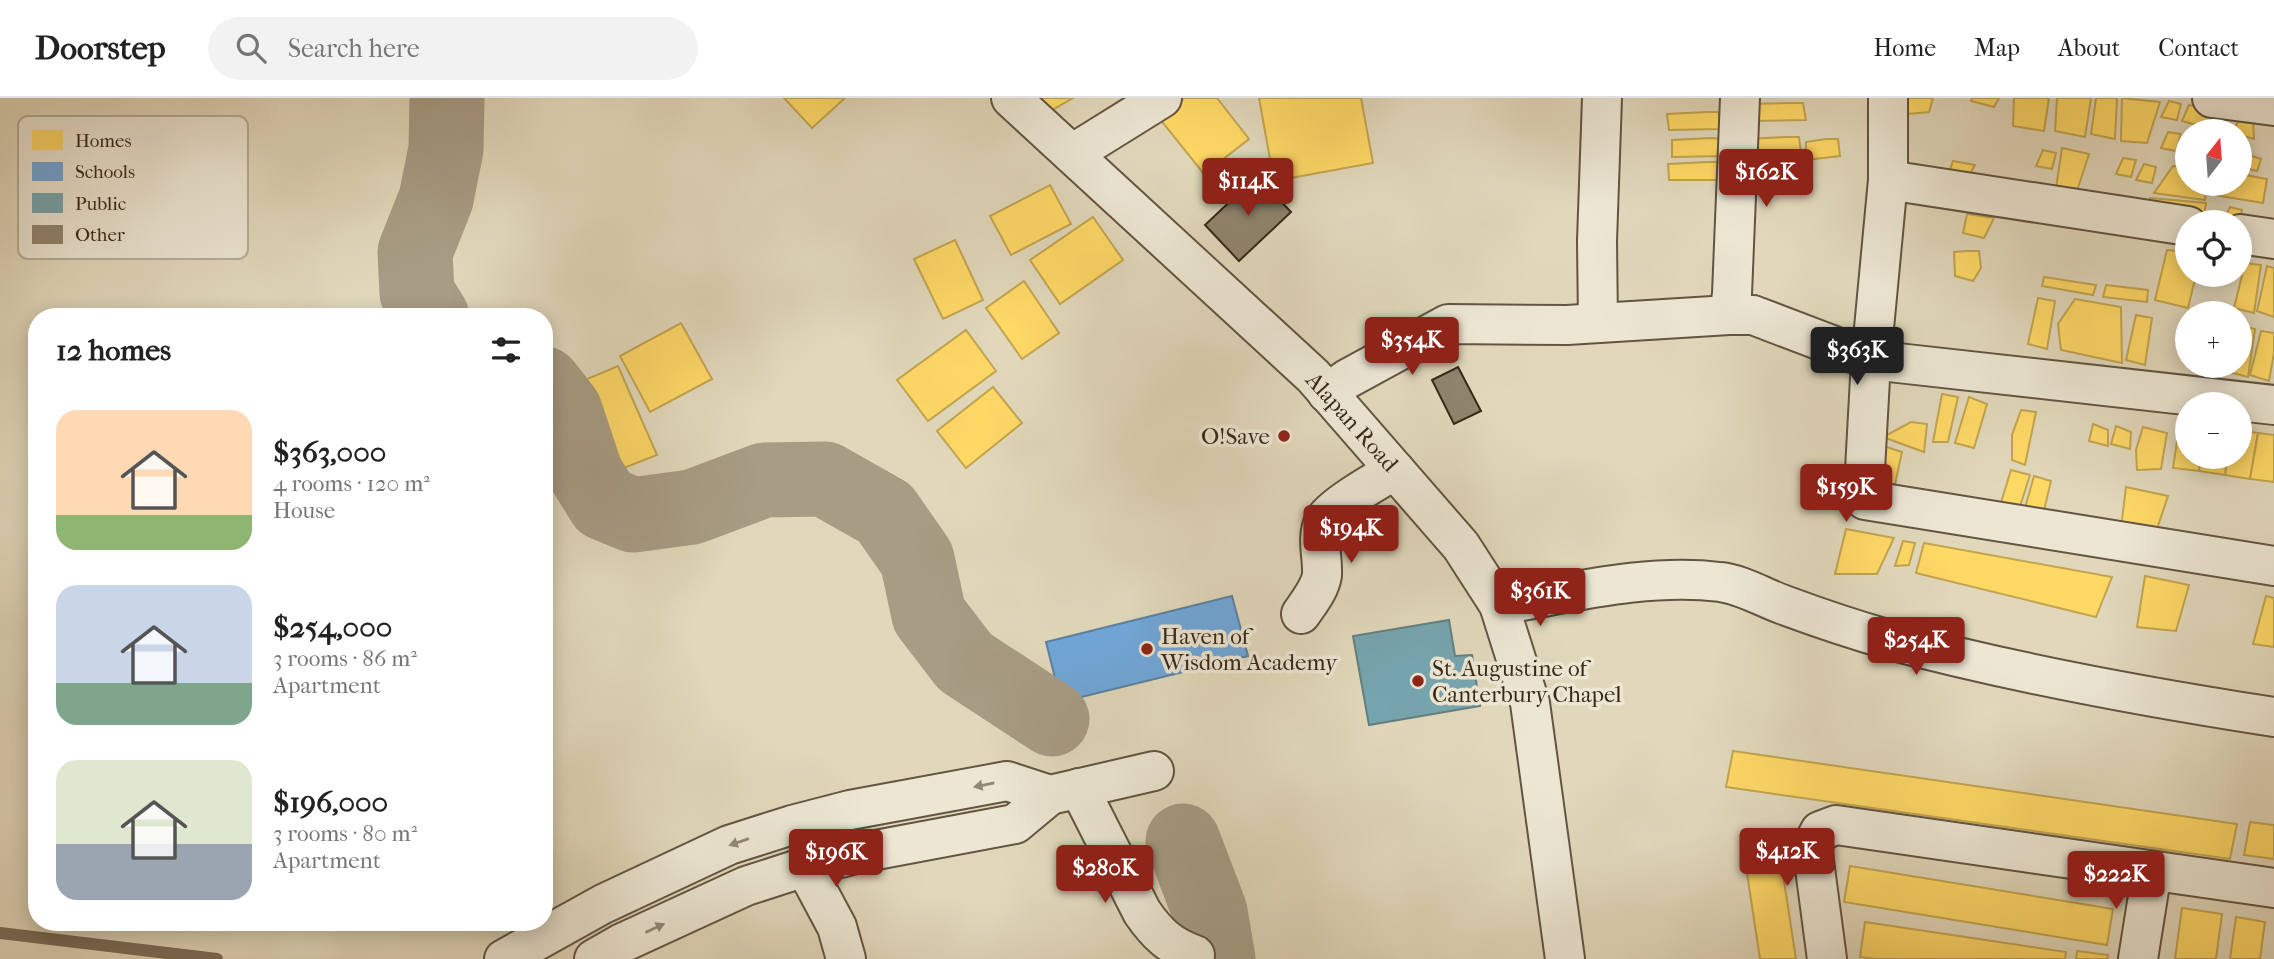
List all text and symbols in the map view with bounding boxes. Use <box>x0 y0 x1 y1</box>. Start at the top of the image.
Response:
search box <box>208 17 698 80</box>
text: Doorstep <box>35 29 166 68</box>
icon: search <box>232 29 270 67</box>
text: Search here <box>288 33 420 64</box>
text: Home <box>1874 34 1936 62</box>
text: Map <box>1974 34 2020 62</box>
text: About <box>2058 34 2120 62</box>
text: Contact <box>2158 34 2239 62</box>
legend <box>18 116 248 259</box>
north arrow <box>2175 119 2252 196</box>
map controls <box>2175 119 2252 469</box>
text: Homes <box>75 130 131 152</box>
pin: $162K <box>1717 150 1815 209</box>
pin: $114K <box>1199 158 1297 218</box>
text: $162K <box>1735 158 1797 185</box>
text: Schools <box>75 161 135 183</box>
text: $114K <box>1218 167 1278 194</box>
text: Public <box>75 193 126 215</box>
button: locate <box>2175 210 2252 287</box>
text: Other <box>75 224 126 246</box>
button: + <box>2175 301 2252 378</box>
pin: $354K <box>1363 317 1461 377</box>
text: $354K <box>1381 326 1443 353</box>
pin: $363K <box>1808 328 1906 387</box>
icon: filters <box>487 331 525 369</box>
text: 12 homes <box>56 333 171 368</box>
text: $363K <box>1827 336 1887 363</box>
street label: Alapan Road <box>1300 366 1404 478</box>
button: − <box>2175 392 2252 469</box>
place label: O!Save <box>1201 423 1270 450</box>
marker: O!Save <box>1276 428 1292 444</box>
text: $363,000 <box>273 435 386 470</box>
icon: home <box>112 438 196 522</box>
pin: $159K <box>1797 464 1895 524</box>
text: 4 rooms · 120 m² <box>273 470 430 497</box>
text: $159K <box>1816 473 1876 500</box>
text: House <box>273 497 335 524</box>
pin: $194K <box>1302 505 1400 565</box>
text: $194K <box>1319 514 1383 541</box>
pin: $361K <box>1491 568 1589 628</box>
text: $361K <box>1510 577 1570 604</box>
text: $254,000 <box>273 610 392 645</box>
icon: home <box>112 613 196 697</box>
pin: $254K <box>1867 618 1965 677</box>
place label: Haven of Wisdom Academy <box>1160 623 1338 676</box>
text: $254K <box>1884 626 1948 653</box>
marker: Haven of Wisdom Academy <box>1139 641 1155 657</box>
text: 3 rooms · 86 m² <box>273 645 417 672</box>
place label: St. Augustine of Canterbury Chapel <box>1432 655 1622 708</box>
text: Apartment <box>273 672 381 699</box>
marker: St. Augustine of Canterbury Chapel <box>1410 673 1426 689</box>
one-way arrow <box>973 780 995 791</box>
text: $196,000 <box>273 785 388 820</box>
icon: home <box>112 788 196 872</box>
text: 3 rooms · 80 m² <box>273 820 417 847</box>
pin: $412K <box>1738 828 1836 888</box>
pin: $196K <box>787 830 885 889</box>
one-way arrow <box>728 837 749 848</box>
text: $412K <box>1756 837 1819 864</box>
text: $196K <box>805 838 867 865</box>
pin: $280K <box>1056 846 1154 905</box>
text: Apartment <box>273 847 381 874</box>
pin: $222K <box>2067 852 2165 911</box>
text: $280K <box>1072 854 1138 881</box>
text: $222K <box>2084 860 2148 887</box>
one-way arrow <box>645 922 665 934</box>

